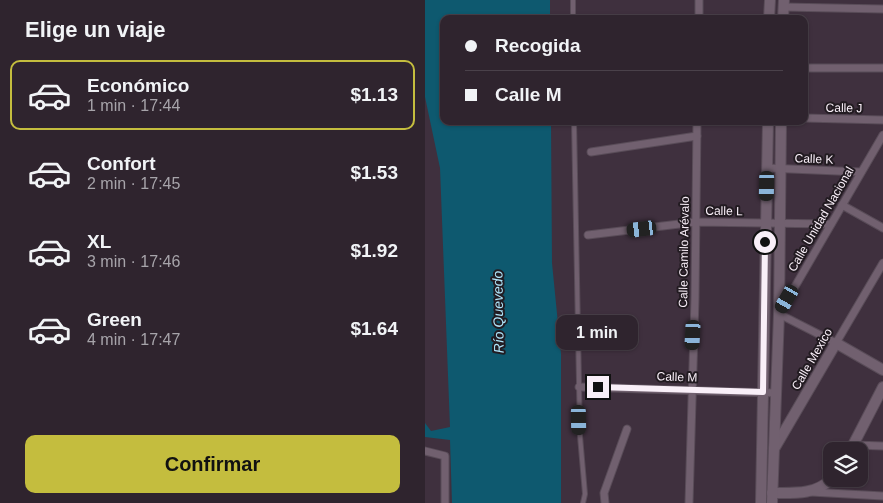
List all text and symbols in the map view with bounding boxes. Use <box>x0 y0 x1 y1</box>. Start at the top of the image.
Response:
text: Elige un viaje <box>25 17 166 42</box>
text: Recogida <box>495 35 581 56</box>
icon: car <box>27 73 72 118</box>
text: Económico <box>87 75 189 96</box>
text: $1.13 <box>350 84 398 105</box>
text: Calle M <box>495 84 562 105</box>
text: 1 min · 17:44 <box>87 97 180 114</box>
street label: Calle J <box>826 101 862 115</box>
icon: car <box>27 151 72 196</box>
street label: Calle K <box>794 151 834 167</box>
text: Confort <box>87 153 156 174</box>
text: $1.53 <box>350 162 398 183</box>
street label: Calle Unidad Nacional <box>785 164 857 274</box>
car <box>759 171 774 201</box>
text: 2 min · 17:45 <box>87 175 180 192</box>
street label: Calle Camilo Arévalo <box>676 196 692 308</box>
street label: Calle L <box>705 204 743 218</box>
car <box>626 220 657 238</box>
icon: car <box>27 229 72 274</box>
text: XL <box>87 231 111 252</box>
route start <box>754 231 776 253</box>
text: $1.92 <box>350 240 398 261</box>
text: 3 min · 17:46 <box>87 253 180 270</box>
water label: Río Quevedo <box>489 270 507 353</box>
car <box>773 282 800 316</box>
icon: car <box>27 307 72 352</box>
text: Green <box>87 309 142 330</box>
callout: 1 min <box>557 314 639 350</box>
text: $1.64 <box>350 318 398 339</box>
car <box>684 320 701 350</box>
text: 1 min <box>576 324 618 341</box>
street label: Calle Mexico <box>789 325 835 392</box>
text: 4 min · 17:47 <box>87 331 180 348</box>
street label: Calle M <box>656 369 698 385</box>
route end <box>587 376 609 398</box>
car <box>571 405 586 435</box>
button: Confirmar <box>25 435 400 493</box>
map controls <box>823 442 868 487</box>
button: layers <box>823 442 868 487</box>

